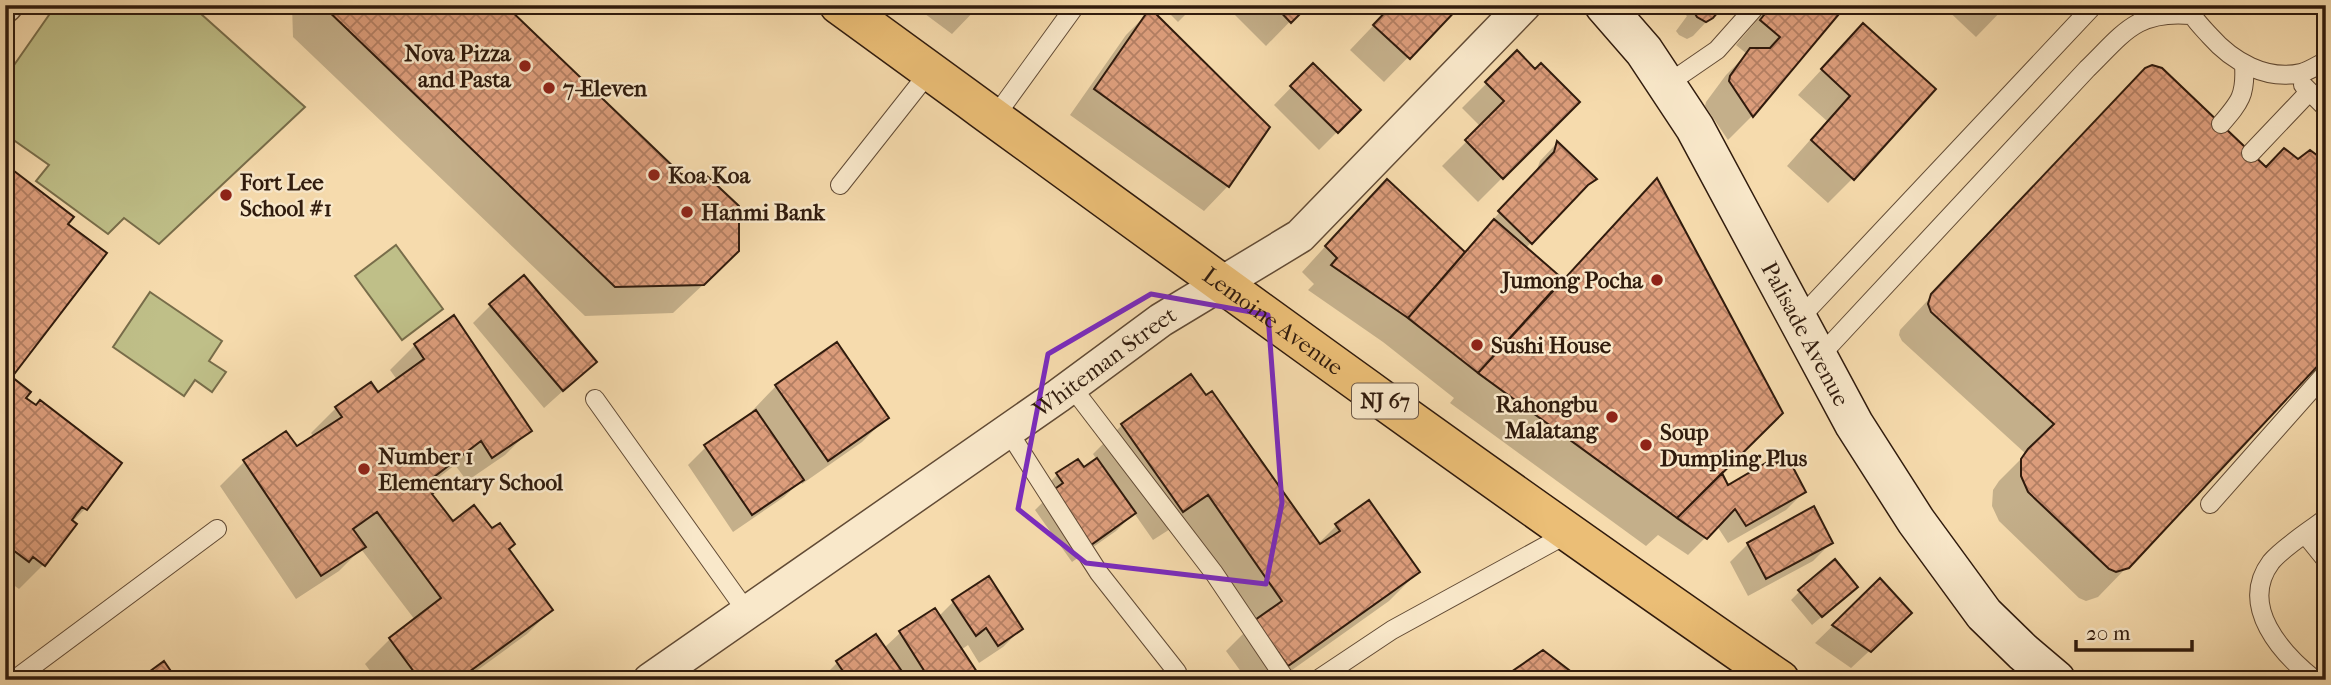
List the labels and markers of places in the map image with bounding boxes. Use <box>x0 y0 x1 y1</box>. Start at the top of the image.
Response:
place label: Nova Pizza and Pasta <box>404 40 512 93</box>
marker: Nova Pizza and Pasta <box>517 58 533 74</box>
place label: 7-Eleven <box>562 75 648 102</box>
marker: 7-Eleven <box>541 80 557 96</box>
place label: Koa Koa <box>668 162 752 189</box>
marker: Koa Koa <box>646 167 662 183</box>
place label: Fort Lee School #1 <box>239 169 332 222</box>
marker: Fort Lee School #1 <box>218 187 234 203</box>
place label: Hanmi Bank <box>701 199 826 226</box>
marker: Hanmi Bank <box>679 204 695 220</box>
place label: Jumong Pocha <box>1500 267 1644 294</box>
marker: Jumong Pocha <box>1649 272 1665 288</box>
place label: Sushi House <box>1491 332 1612 359</box>
marker: Sushi House <box>1469 337 1485 353</box>
place label: Rahongbu Malatang <box>1495 391 1599 444</box>
marker: Rahongbu Malatang <box>1604 409 1620 425</box>
place label: Soup Dumpling Plus <box>1660 419 1808 472</box>
marker: Soup Dumpling Plus <box>1638 437 1654 453</box>
place label: Number 1 Elementary School <box>378 443 564 496</box>
marker: Number 1 Elementary School <box>356 461 372 477</box>

